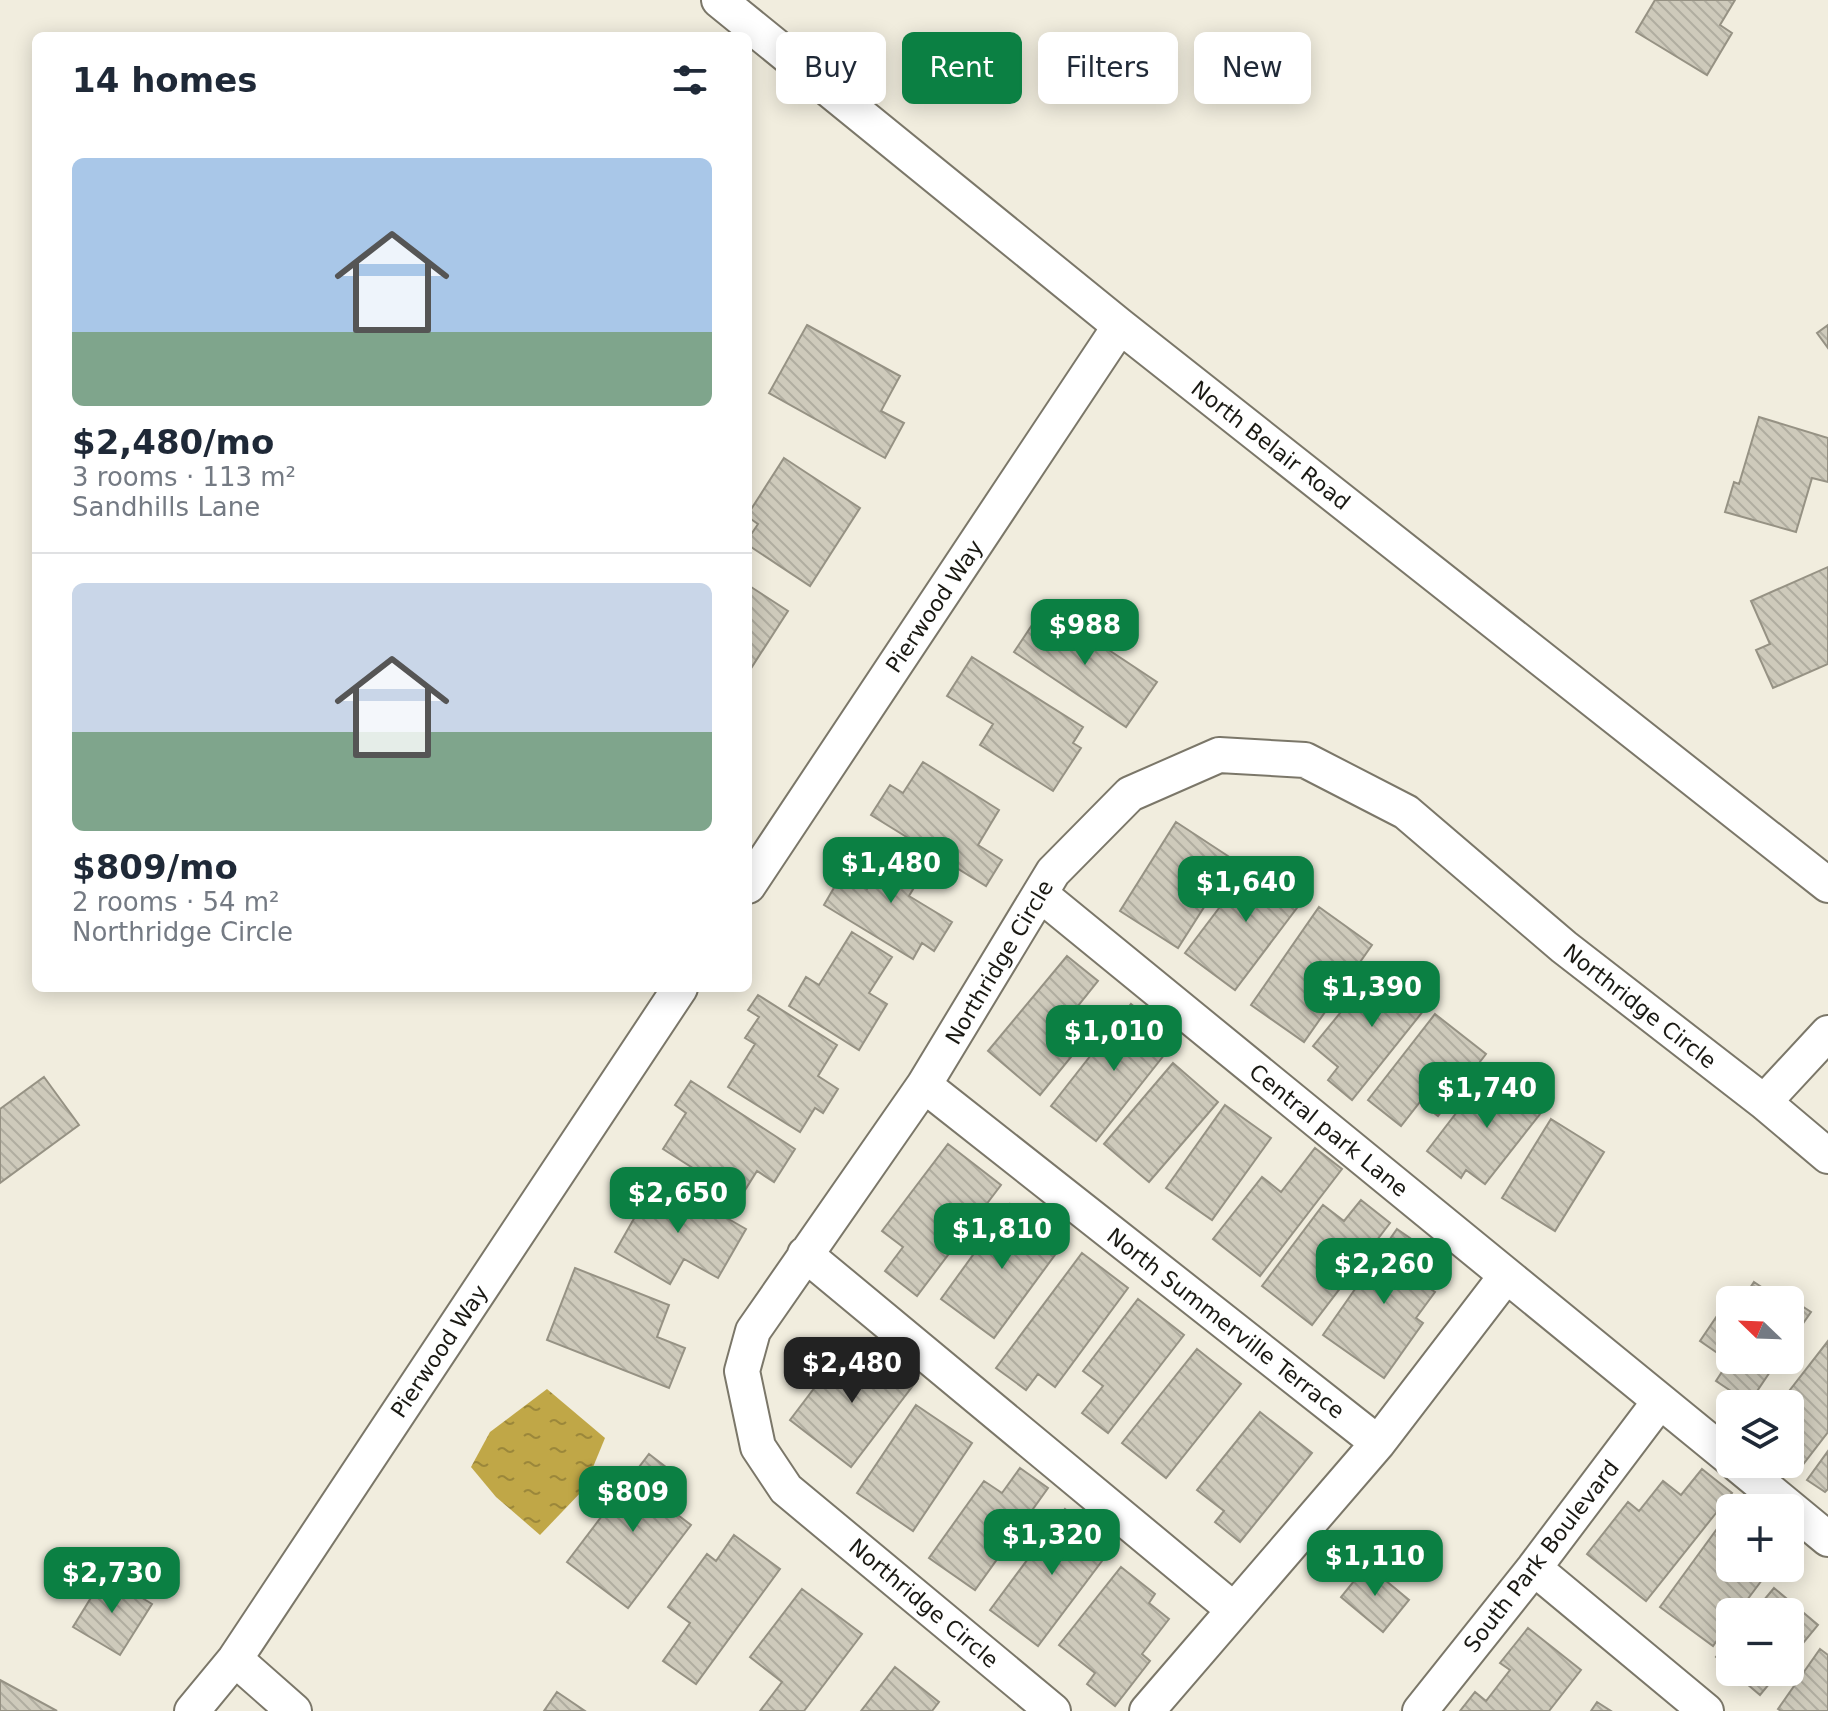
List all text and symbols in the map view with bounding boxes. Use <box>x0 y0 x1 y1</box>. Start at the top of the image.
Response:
chip: Buy <box>776 32 886 104</box>
chip: Rent <box>902 32 1022 104</box>
chip: Filters <box>1038 32 1178 104</box>
chip: New <box>1194 32 1311 104</box>
icon: filters <box>668 58 712 102</box>
text: 14 homes <box>72 60 257 100</box>
icon: home <box>320 210 464 354</box>
street label: North Belair Road <box>1187 376 1355 515</box>
text: $2,480/mo <box>72 422 274 462</box>
text: 3 rooms · 113 m² <box>72 462 296 492</box>
text: Sandhills Lane <box>72 492 260 522</box>
street label: Pierwood Way <box>881 535 988 677</box>
pin: $988 <box>1038 599 1132 667</box>
text: $988 <box>1049 610 1121 640</box>
icon: home <box>320 635 464 779</box>
pin: $1,480 <box>826 837 956 905</box>
text: $809/mo <box>72 847 238 887</box>
text: $1,480 <box>841 848 941 878</box>
pin: $1,640 <box>1181 856 1311 924</box>
text: $1,640 <box>1196 867 1296 897</box>
street label: Northridge Circle <box>941 876 1058 1049</box>
text: 2 rooms · 54 m² <box>72 887 280 917</box>
text: Northridge Circle <box>72 917 293 947</box>
street label: Northridge Circle <box>1558 939 1721 1074</box>
pin: $1,390 <box>1307 961 1437 1029</box>
text: $1,390 <box>1322 972 1422 1002</box>
pin: $1,010 <box>1049 1005 1179 1073</box>
text: $1,010 <box>1064 1016 1164 1046</box>
street label: Central park Lane <box>1244 1059 1413 1202</box>
pin: $1,740 <box>1422 1062 1552 1130</box>
text: $1,740 <box>1437 1073 1537 1103</box>
pin: $2,650 <box>613 1167 743 1235</box>
text: $2,650 <box>628 1178 728 1208</box>
pin: $1,810 <box>937 1203 1067 1271</box>
text: $1,810 <box>952 1214 1052 1244</box>
street label: North Summerville Terrace <box>1102 1223 1349 1424</box>
pin: $2,260 <box>1319 1238 1449 1306</box>
text: $2,260 <box>1334 1249 1434 1279</box>
street label: Pierwood Way <box>386 1280 493 1422</box>
north arrow <box>1716 1286 1804 1374</box>
map controls <box>1716 1286 1804 1686</box>
pin: $2,480 <box>787 1337 917 1405</box>
text: $2,480 <box>802 1348 902 1378</box>
button: layers <box>1716 1390 1804 1478</box>
street label: South Park Boulevard <box>1459 1455 1624 1657</box>
pin: $809 <box>586 1466 680 1534</box>
text: $809 <box>597 1477 669 1507</box>
button: + <box>1716 1494 1804 1582</box>
pin: $1,320 <box>987 1509 1117 1577</box>
text: $1,320 <box>1002 1520 1102 1550</box>
pin: $1,110 <box>1310 1530 1440 1598</box>
street label: Northridge Circle <box>844 1534 1003 1673</box>
text: $1,110 <box>1325 1541 1425 1571</box>
pin: $2,730 <box>47 1547 177 1615</box>
text: $2,730 <box>62 1558 162 1588</box>
button: − <box>1716 1598 1804 1686</box>

